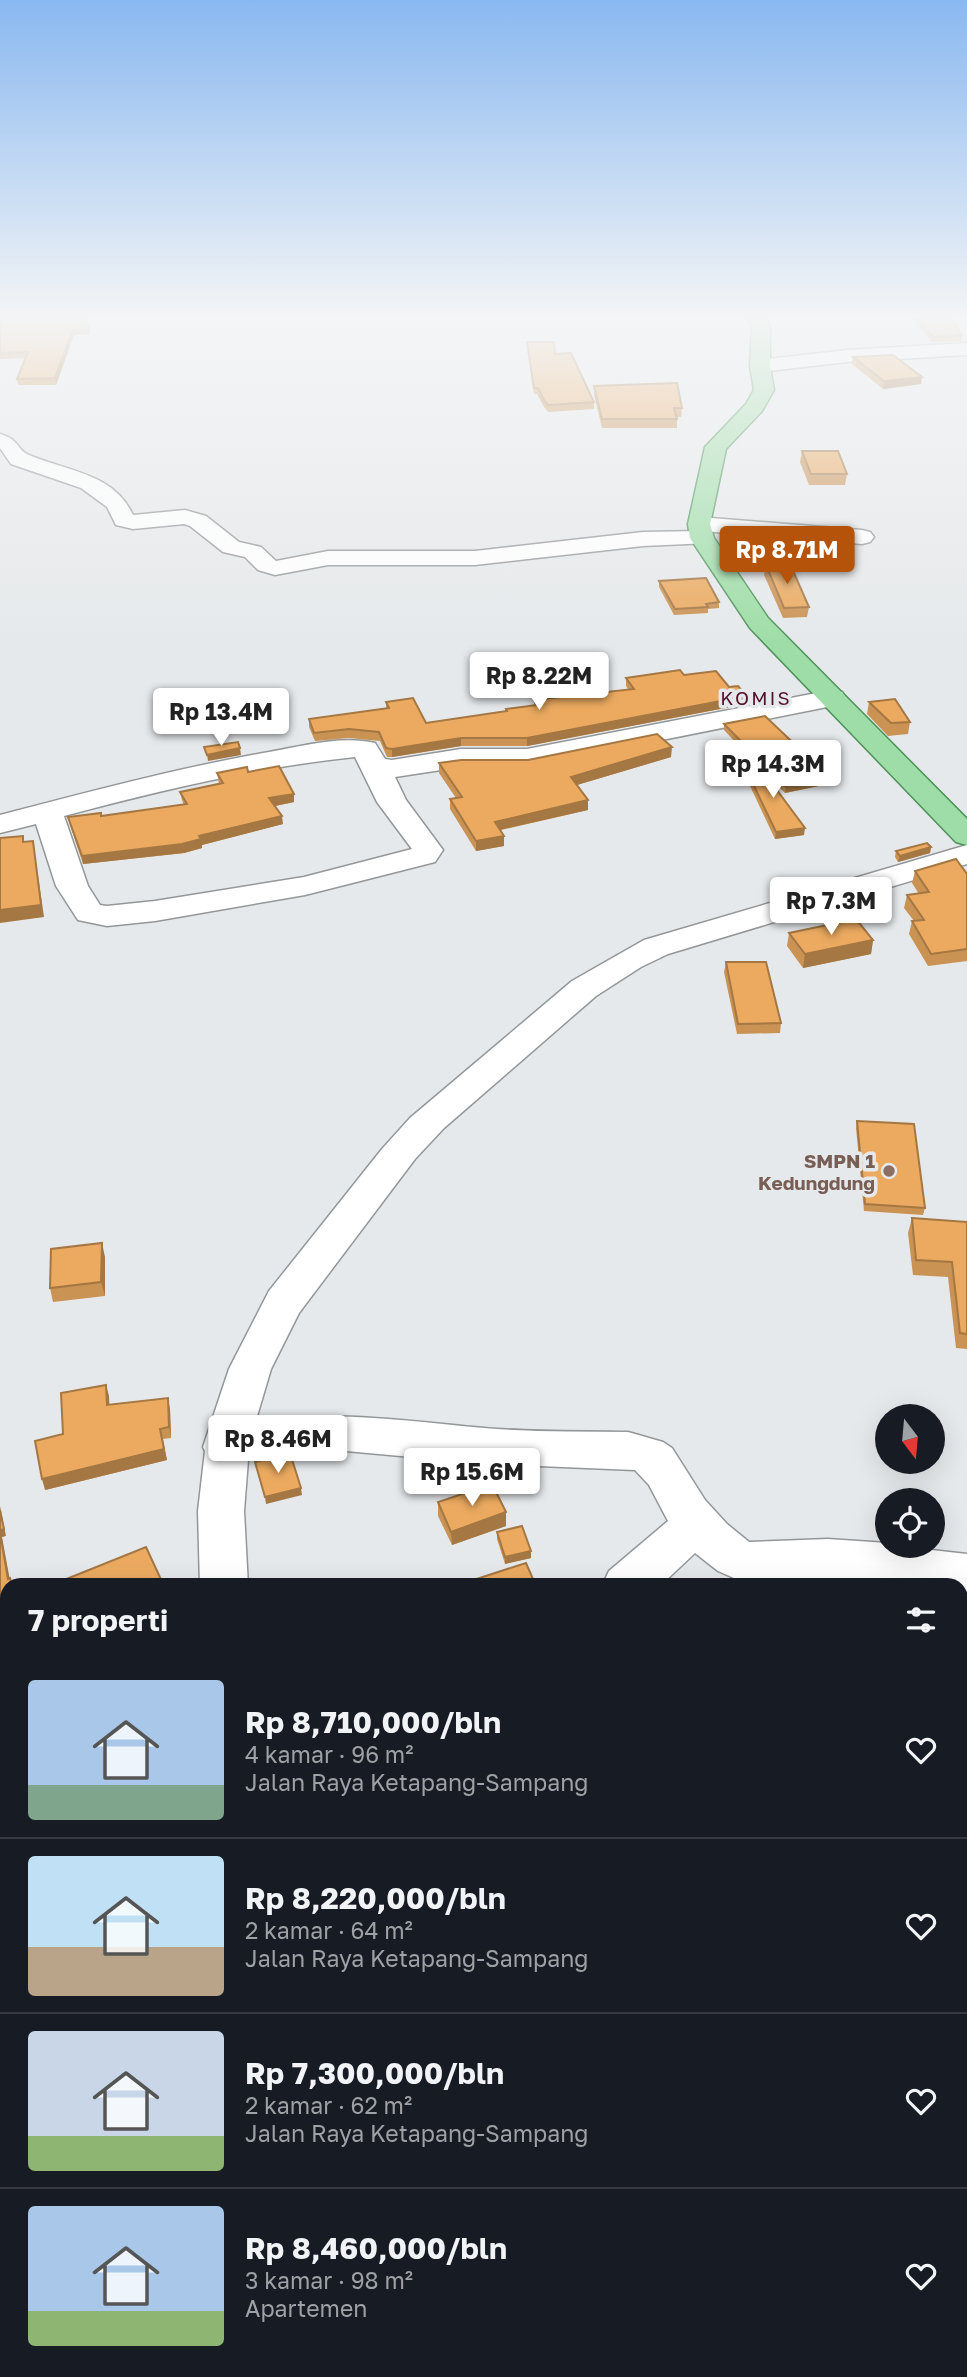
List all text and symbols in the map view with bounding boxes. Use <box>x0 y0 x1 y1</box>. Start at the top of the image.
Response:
pin: Rp 8.71M <box>715 526 859 586</box>
text: Rp 8.71M <box>736 535 838 563</box>
pin: Rp 8.22M <box>467 652 611 712</box>
text: Rp 8.22M <box>486 661 592 689</box>
district label: KOMIS <box>720 686 792 709</box>
pin: Rp 13.4M <box>149 688 293 748</box>
text: Rp 13.4M <box>169 697 273 725</box>
pin: Rp 14.3M <box>701 740 845 800</box>
text: Rp 14.3M <box>721 749 825 777</box>
pin: Rp 7.3M <box>766 878 896 937</box>
text: Rp 7.3M <box>786 886 876 914</box>
place label: SMPN 1 Kedungdung <box>758 1149 875 1194</box>
marker: SMPN 1 Kedungdung <box>881 1163 897 1179</box>
north arrow <box>875 1404 945 1474</box>
map controls <box>875 1404 945 1558</box>
pin: Rp 8.46M <box>206 1416 350 1475</box>
text: Rp 8.46M <box>224 1424 332 1452</box>
pin: Rp 15.6M <box>400 1448 544 1508</box>
text: Rp 15.6M <box>420 1457 524 1485</box>
button: locate <box>875 1488 945 1558</box>
icon: filters <box>902 1601 940 1639</box>
text: 7 properti <box>28 1602 168 1638</box>
text: Rp 8,710,000/bln <box>245 1704 501 1740</box>
icon: home <box>84 1708 168 1792</box>
icon: heart <box>902 1731 940 1769</box>
text: 4 kamar · 96 m² <box>245 1740 413 1768</box>
text: Jalan Raya Ketapang-Sampang <box>245 1768 589 1796</box>
text: Rp 8,220,000/bln <box>245 1880 506 1916</box>
icon: home <box>84 1884 168 1968</box>
icon: heart <box>902 1907 940 1945</box>
text: 2 kamar · 64 m² <box>245 1916 413 1944</box>
text: Jalan Raya Ketapang-Sampang <box>245 1944 589 1972</box>
text: Rp 7,300,000/bln <box>245 2055 504 2091</box>
icon: home <box>84 2059 168 2143</box>
icon: heart <box>902 2082 940 2120</box>
text: 2 kamar · 62 m² <box>245 2091 412 2119</box>
text: Jalan Raya Ketapang-Sampang <box>245 2119 589 2147</box>
text: Rp 8,460,000/bln <box>245 2230 507 2266</box>
icon: home <box>84 2234 168 2318</box>
icon: heart <box>902 2257 940 2295</box>
text: 3 kamar · 98 m² <box>245 2266 413 2294</box>
text: Apartemen <box>245 2294 367 2322</box>

